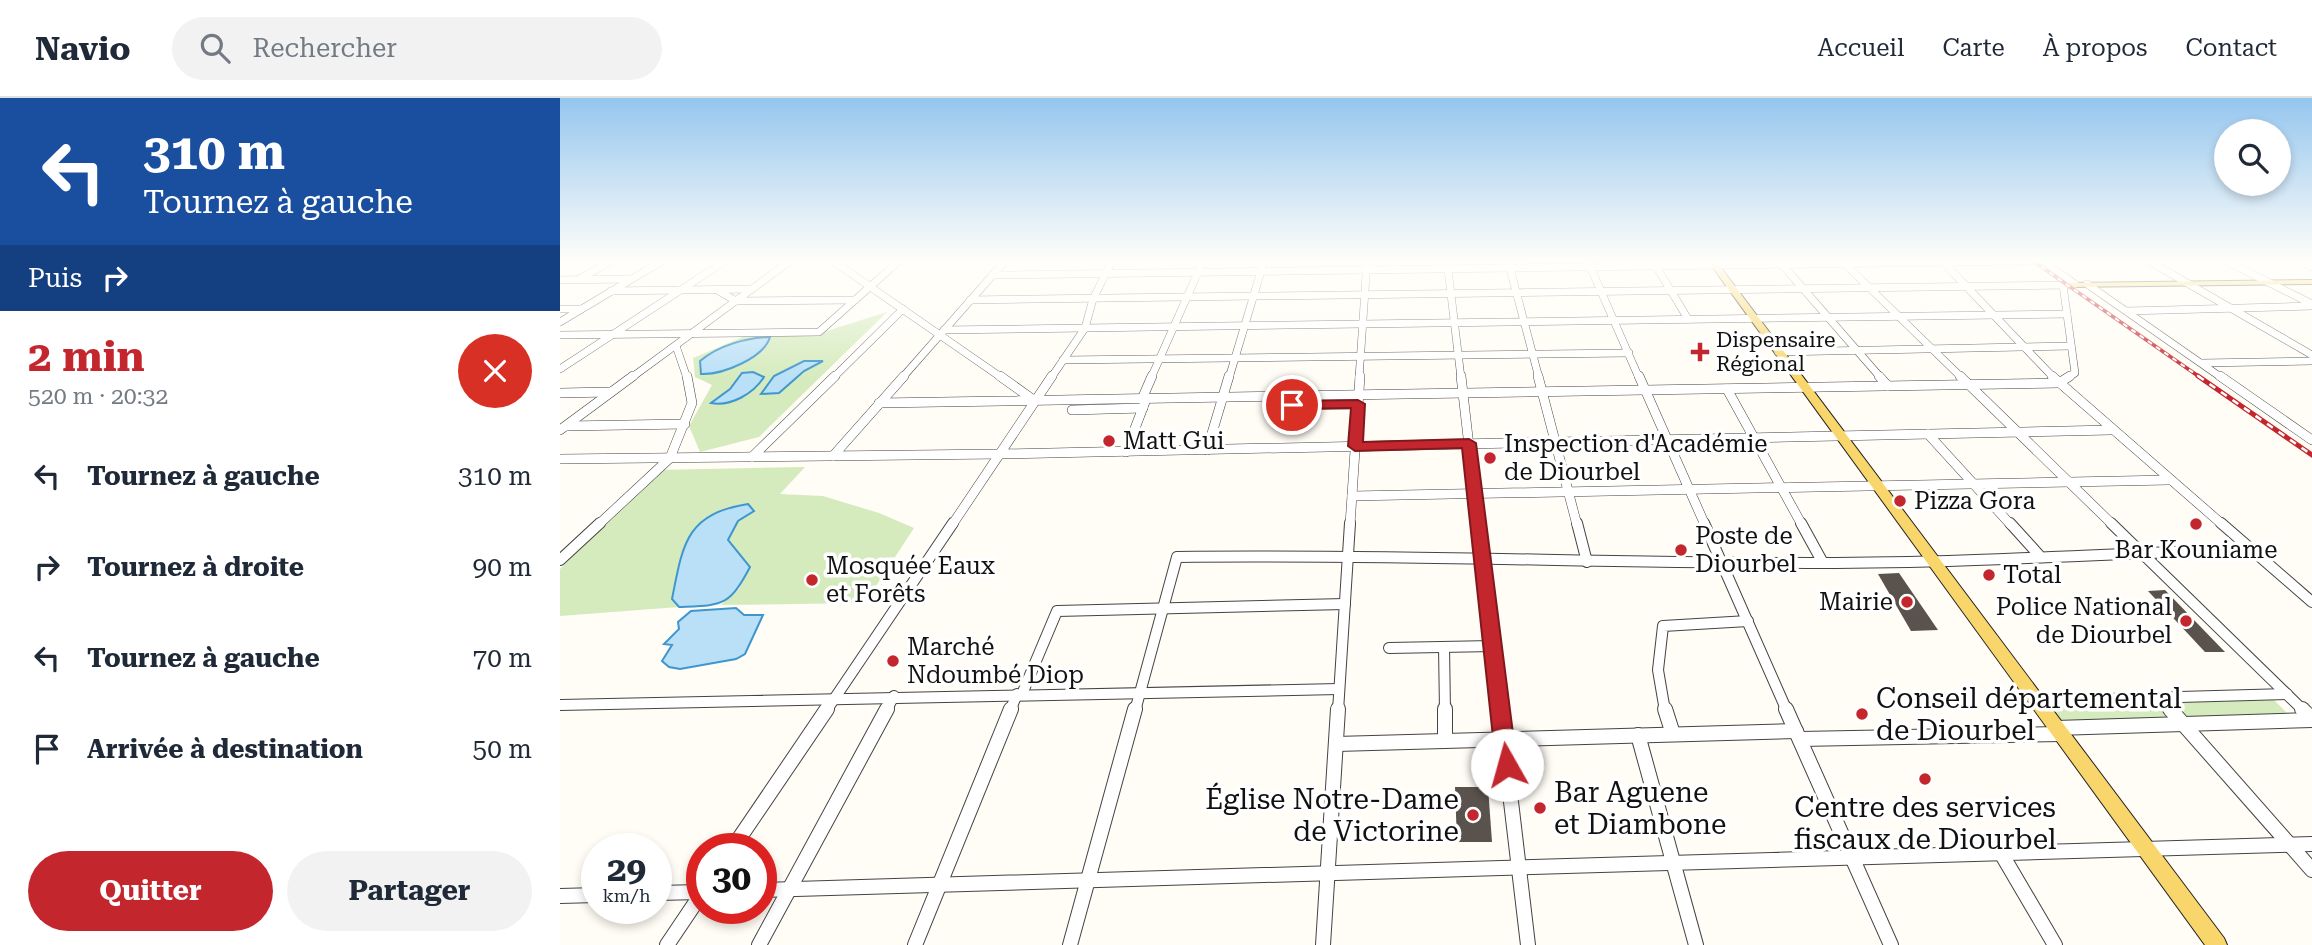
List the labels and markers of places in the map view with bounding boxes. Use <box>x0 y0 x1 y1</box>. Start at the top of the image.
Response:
place label: Dispensaire Régional <box>1716 328 1836 376</box>
marker: Dispensaire Régional <box>1690 342 1710 362</box>
pin <box>1262 375 1322 435</box>
place label: Matt Gui <box>1123 427 1225 455</box>
place label: Inspection d'Académie de Diourbel <box>1504 430 1768 486</box>
marker: Matt Gui <box>1101 433 1117 449</box>
marker: Inspection d'Académie de Diourbel <box>1482 450 1498 466</box>
place label: Pizza Gora <box>1914 487 2035 515</box>
marker: Pizza Gora <box>1892 493 1908 509</box>
marker: Bar Kouniame <box>2188 516 2204 532</box>
place label: Poste de Diourbel <box>1695 522 1797 578</box>
place label: Bar Kouniame <box>2115 536 2277 564</box>
marker: Poste de Diourbel <box>1673 542 1689 558</box>
place label: Mosquée Eaux et Forêts <box>826 552 995 608</box>
place label: Total <box>2003 561 2062 589</box>
marker: Total <box>1981 567 1997 583</box>
marker: Mosquée Eaux et Forêts <box>804 572 820 588</box>
place label: Mairie <box>1819 588 1893 616</box>
place label: Police National de Diourbel <box>1996 593 2172 649</box>
marker: Mairie <box>1899 594 1915 610</box>
marker: Police National de Diourbel <box>2178 613 2194 629</box>
place label: Marché Ndoumbé Diop <box>907 633 1084 689</box>
marker: Marché Ndoumbé Diop <box>885 653 901 669</box>
place label: Conseil départemental de Diourbel <box>1876 682 2182 747</box>
marker: Conseil départemental de Diourbel <box>1854 706 1870 722</box>
marker: Centre des services fiscaux de Diourbel <box>1917 771 1933 787</box>
place label: Bar Aguene et Diambone <box>1554 776 1726 841</box>
place label: Église Notre-Dame de Victorine <box>1205 782 1459 848</box>
place label: Centre des services fiscaux de Diourbel <box>1794 791 2057 856</box>
marker: Bar Aguene et Diambone <box>1532 800 1548 816</box>
marker: Église Notre-Dame de Victorine <box>1465 807 1481 823</box>

